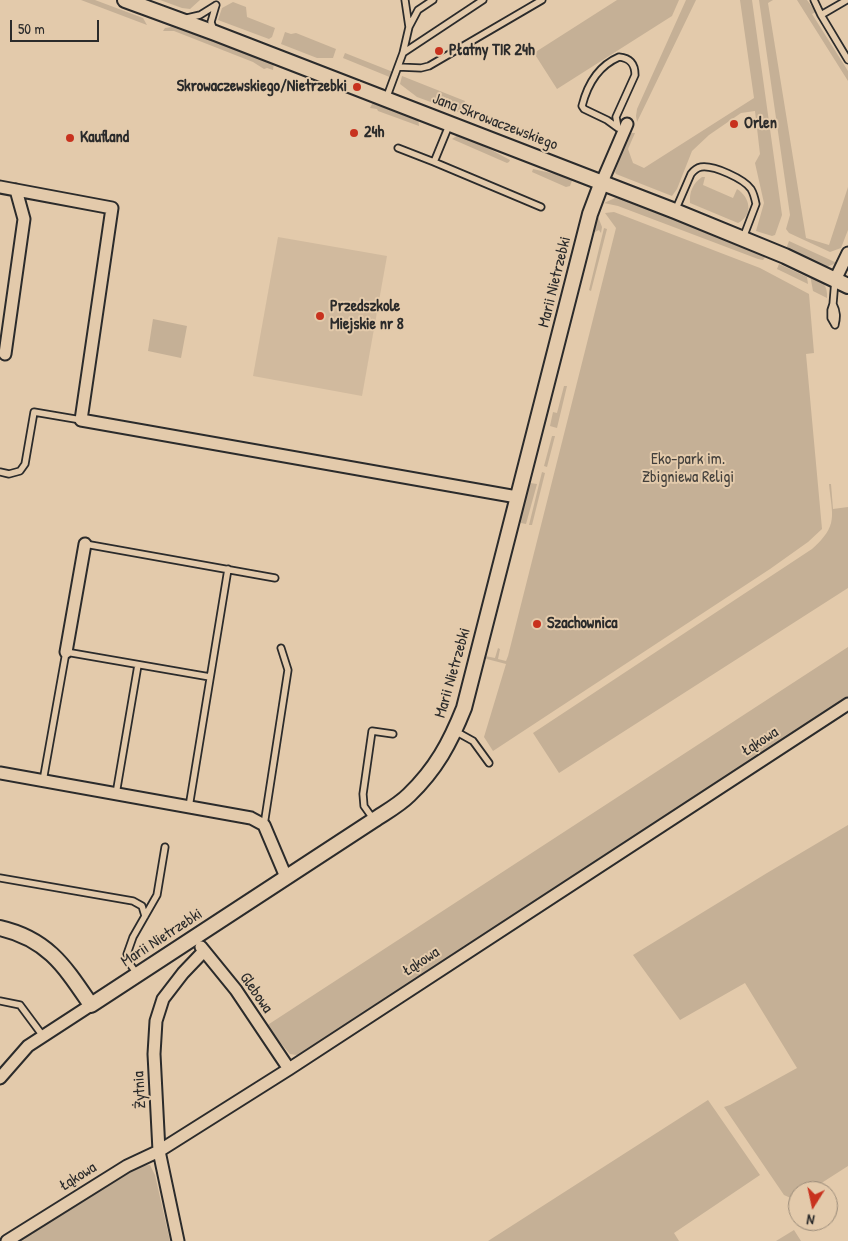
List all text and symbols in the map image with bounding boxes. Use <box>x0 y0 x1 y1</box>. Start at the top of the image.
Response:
scale bar <box>12 10 101 42</box>
text: 50 m <box>18 18 45 39</box>
place label: Płatny TIR 24h <box>449 41 535 61</box>
marker: Płatny TIR 24h <box>433 45 445 57</box>
place label: Skrowaczewskiego/Nietrzebki <box>177 77 347 97</box>
marker: Skrowaczewskiego/Nietrzebki <box>351 81 363 93</box>
street label: Jana Skrowaczewskiego <box>430 89 560 155</box>
place label: Orlen <box>744 114 777 134</box>
marker: Orlen <box>728 118 740 130</box>
place label: 24h <box>364 123 384 143</box>
marker: 24h <box>348 127 360 139</box>
place label: Kaufland <box>80 128 129 148</box>
marker: Kaufland <box>64 132 76 144</box>
street label: Marii Nietrzebki <box>534 235 576 329</box>
place label: Przedszkole Miejskie nr 8 <box>330 297 404 335</box>
marker: Przedszkole Miejskie nr 8 <box>314 310 326 322</box>
park label: Eko-park im. Zbigniewa Religi <box>642 450 734 488</box>
place label: Szachownica <box>547 614 618 634</box>
marker: Szachownica <box>531 618 543 630</box>
street label: Marii Nietrzebki <box>431 626 475 720</box>
street label: Łąkowa <box>738 723 782 761</box>
street label: Marii Nietrzebki <box>118 905 206 971</box>
street label: Łąkowa <box>399 943 443 981</box>
street label: Glebowa <box>235 969 277 1017</box>
street label: Żytnia <box>129 1071 151 1109</box>
street label: Łąkowa <box>56 1158 100 1196</box>
north arrow <box>788 1181 838 1231</box>
text: N <box>805 1210 816 1230</box>

